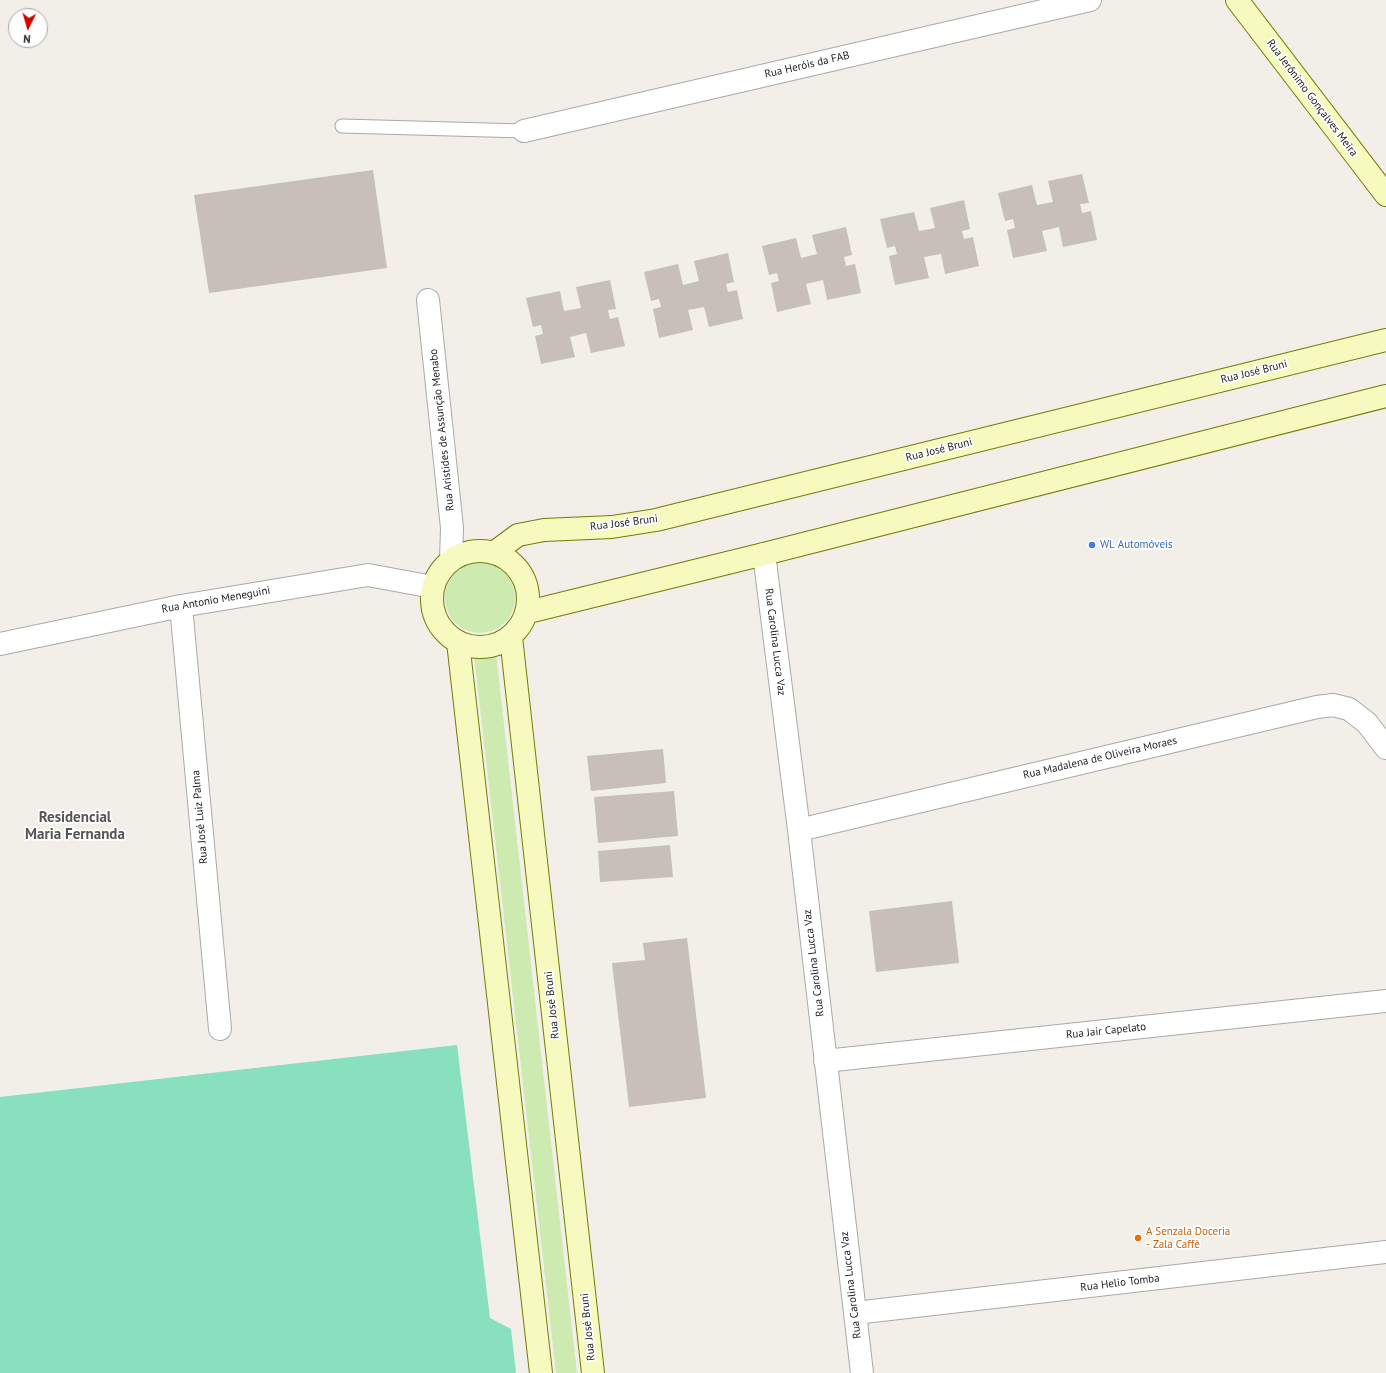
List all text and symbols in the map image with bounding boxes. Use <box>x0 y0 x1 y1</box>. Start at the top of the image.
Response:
north arrow <box>8 8 48 48</box>
text: N <box>23 32 31 46</box>
street label: Rua Jerônimo Gonçalves Meira <box>1264 37 1360 159</box>
street label: Rua Heróis da FAB <box>763 49 851 81</box>
street label: Rua Aristides de Assunção Menabo <box>427 348 457 512</box>
street label: Rua José Bruni <box>1219 357 1289 387</box>
street label: Rua José Bruni <box>904 435 974 465</box>
street label: Rua José Bruni <box>589 512 659 534</box>
place label: WL Automóveis <box>1100 538 1173 552</box>
marker: WL Automóveis <box>1087 540 1097 550</box>
street label: Rua Antonio Meneguini <box>161 584 271 616</box>
street label: Rua Carolina Lucca Vaz <box>762 588 788 696</box>
street label: Rua Madalena de Oliveira Moraes <box>1022 734 1178 782</box>
street label: Rua José Luiz Palma <box>189 770 211 864</box>
district label: Residencial Maria Fernanda <box>25 809 125 844</box>
street label: Rua Carolina Lucca Vaz <box>801 909 827 1017</box>
street label: Rua José Bruni <box>542 970 562 1040</box>
street label: Rua Jair Capelato <box>1065 1020 1147 1042</box>
place label: A Senzala Doceria - Zala Caffè <box>1146 1225 1230 1251</box>
street label: Rua Carolina Lucca Vaz <box>838 1231 864 1339</box>
marker: A Senzala Doceria - Zala Caffè <box>1133 1233 1143 1243</box>
street label: Rua Helio Tomba <box>1080 1272 1160 1294</box>
street label: Rua José Bruni <box>578 1292 598 1362</box>

